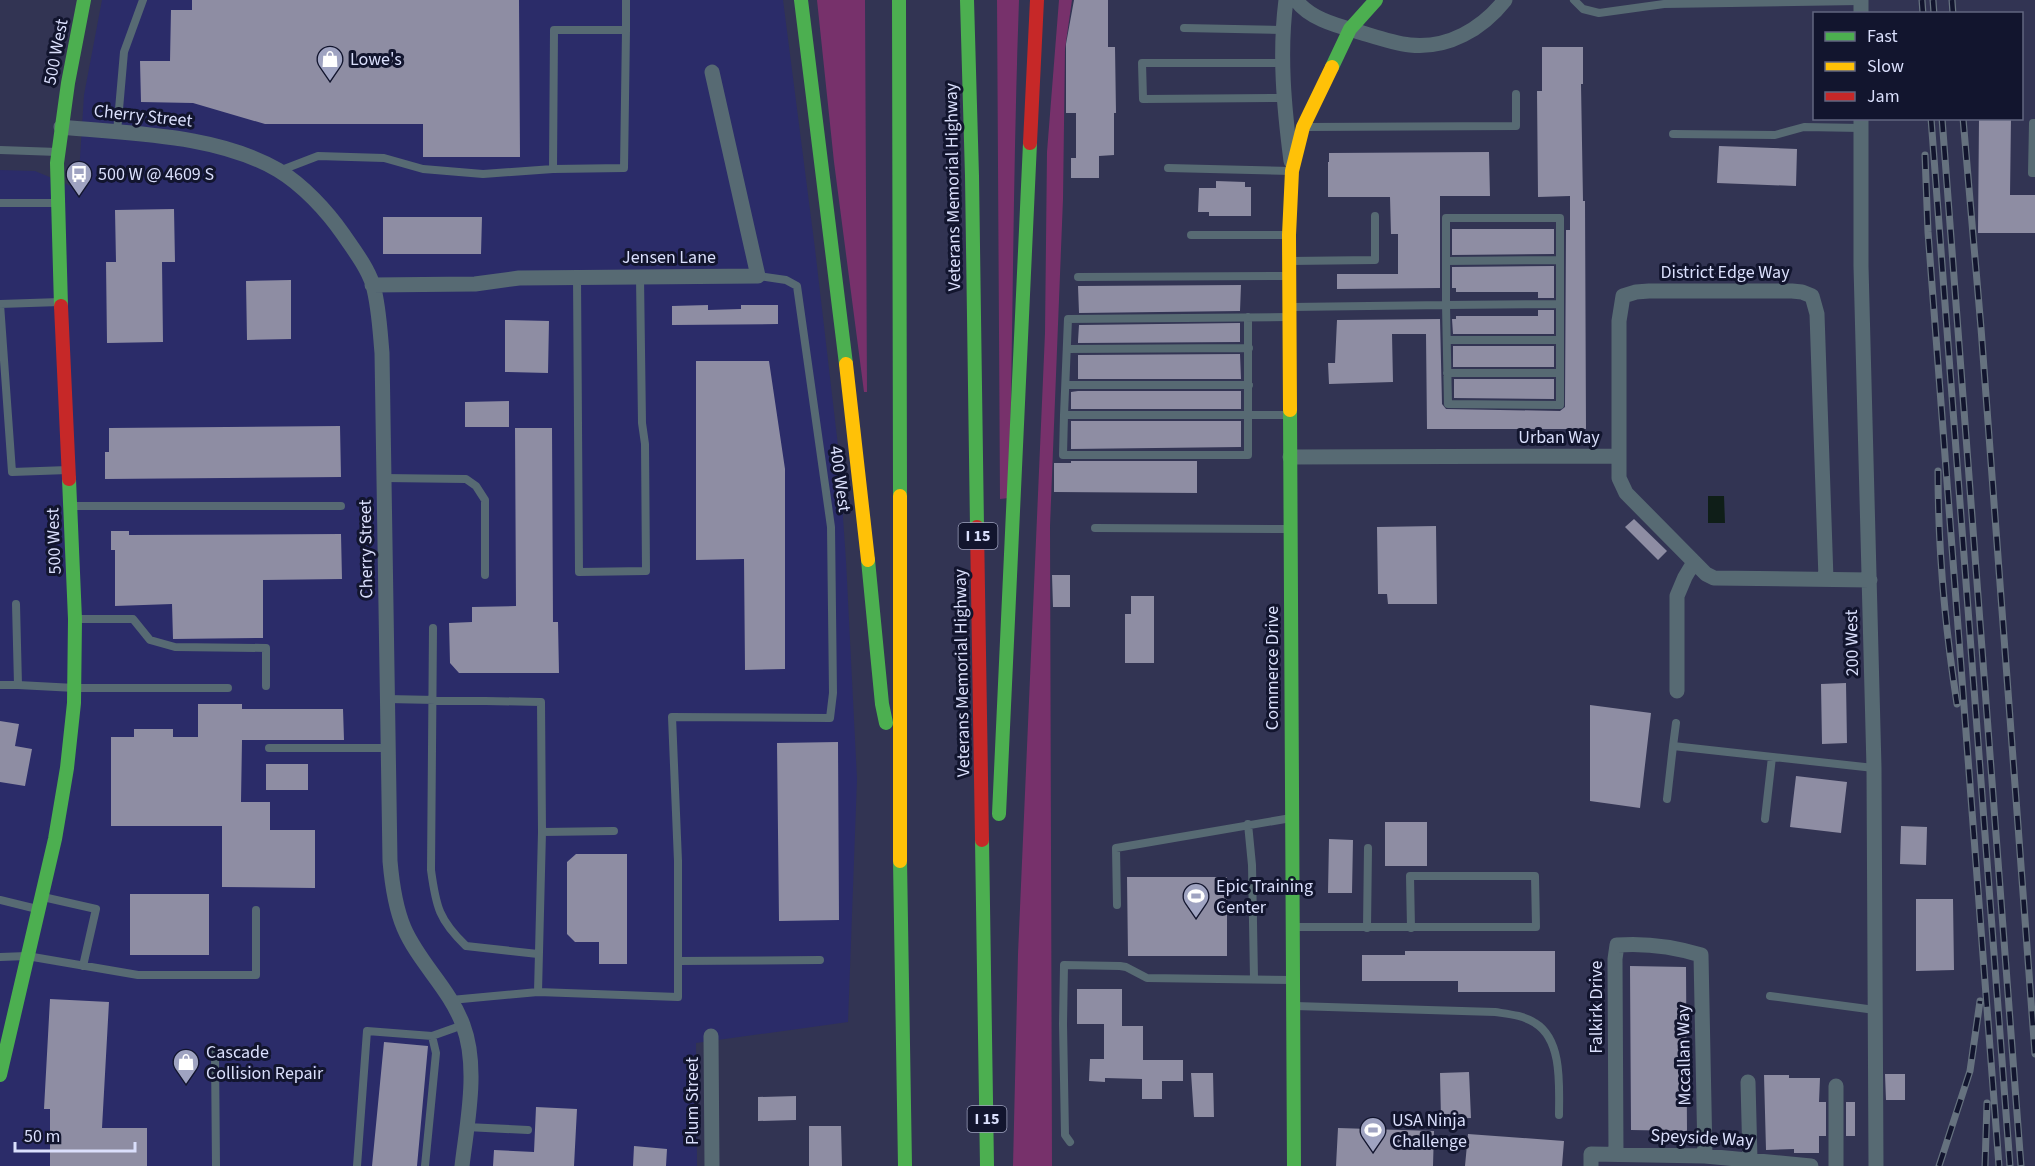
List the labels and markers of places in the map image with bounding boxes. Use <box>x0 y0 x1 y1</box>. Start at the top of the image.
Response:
shop icon: Lowe's <box>315 44 345 82</box>
place label: Lowe's <box>350 47 402 72</box>
bus stop icon: 500 W @ 4609 S <box>64 159 94 197</box>
place label: 500 W @ 4609 S <box>98 162 214 187</box>
place label: Epic Training Center <box>1216 874 1313 920</box>
sports icon: Epic Training Center <box>1181 881 1211 919</box>
place label: Cascade Collision Repair <box>206 1040 324 1086</box>
shop icon: Cascade Collision Repair <box>171 1047 201 1085</box>
place label: USA Ninja Challenge <box>1392 1108 1467 1154</box>
sports icon: USA Ninja Challenge <box>1358 1115 1388 1153</box>

